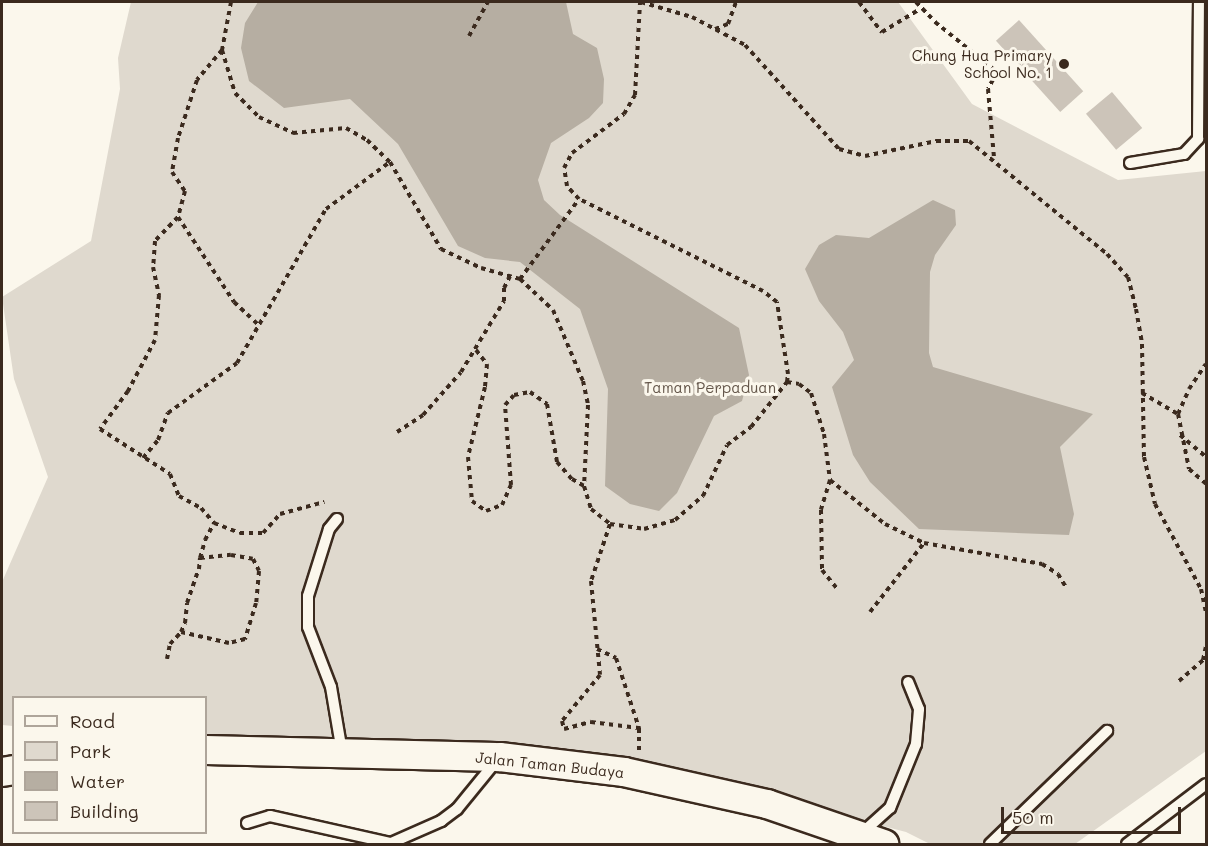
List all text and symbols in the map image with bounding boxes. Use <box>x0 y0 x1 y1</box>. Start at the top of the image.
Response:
place label: Chung Hua Primary School No. 1 <box>912 46 1052 81</box>
marker: Chung Hua Primary School No. 1 <box>1057 57 1071 71</box>
park label: Taman Perpaduan <box>644 379 776 397</box>
legend <box>12 696 207 834</box>
text: Road <box>70 709 115 733</box>
text: Park <box>70 739 111 763</box>
street label: Jalan Taman Budaya <box>475 748 625 782</box>
text: Water <box>70 769 125 793</box>
scale bar <box>1004 795 1184 833</box>
text: Building <box>70 799 138 823</box>
text: 50 m <box>1012 805 1054 829</box>

